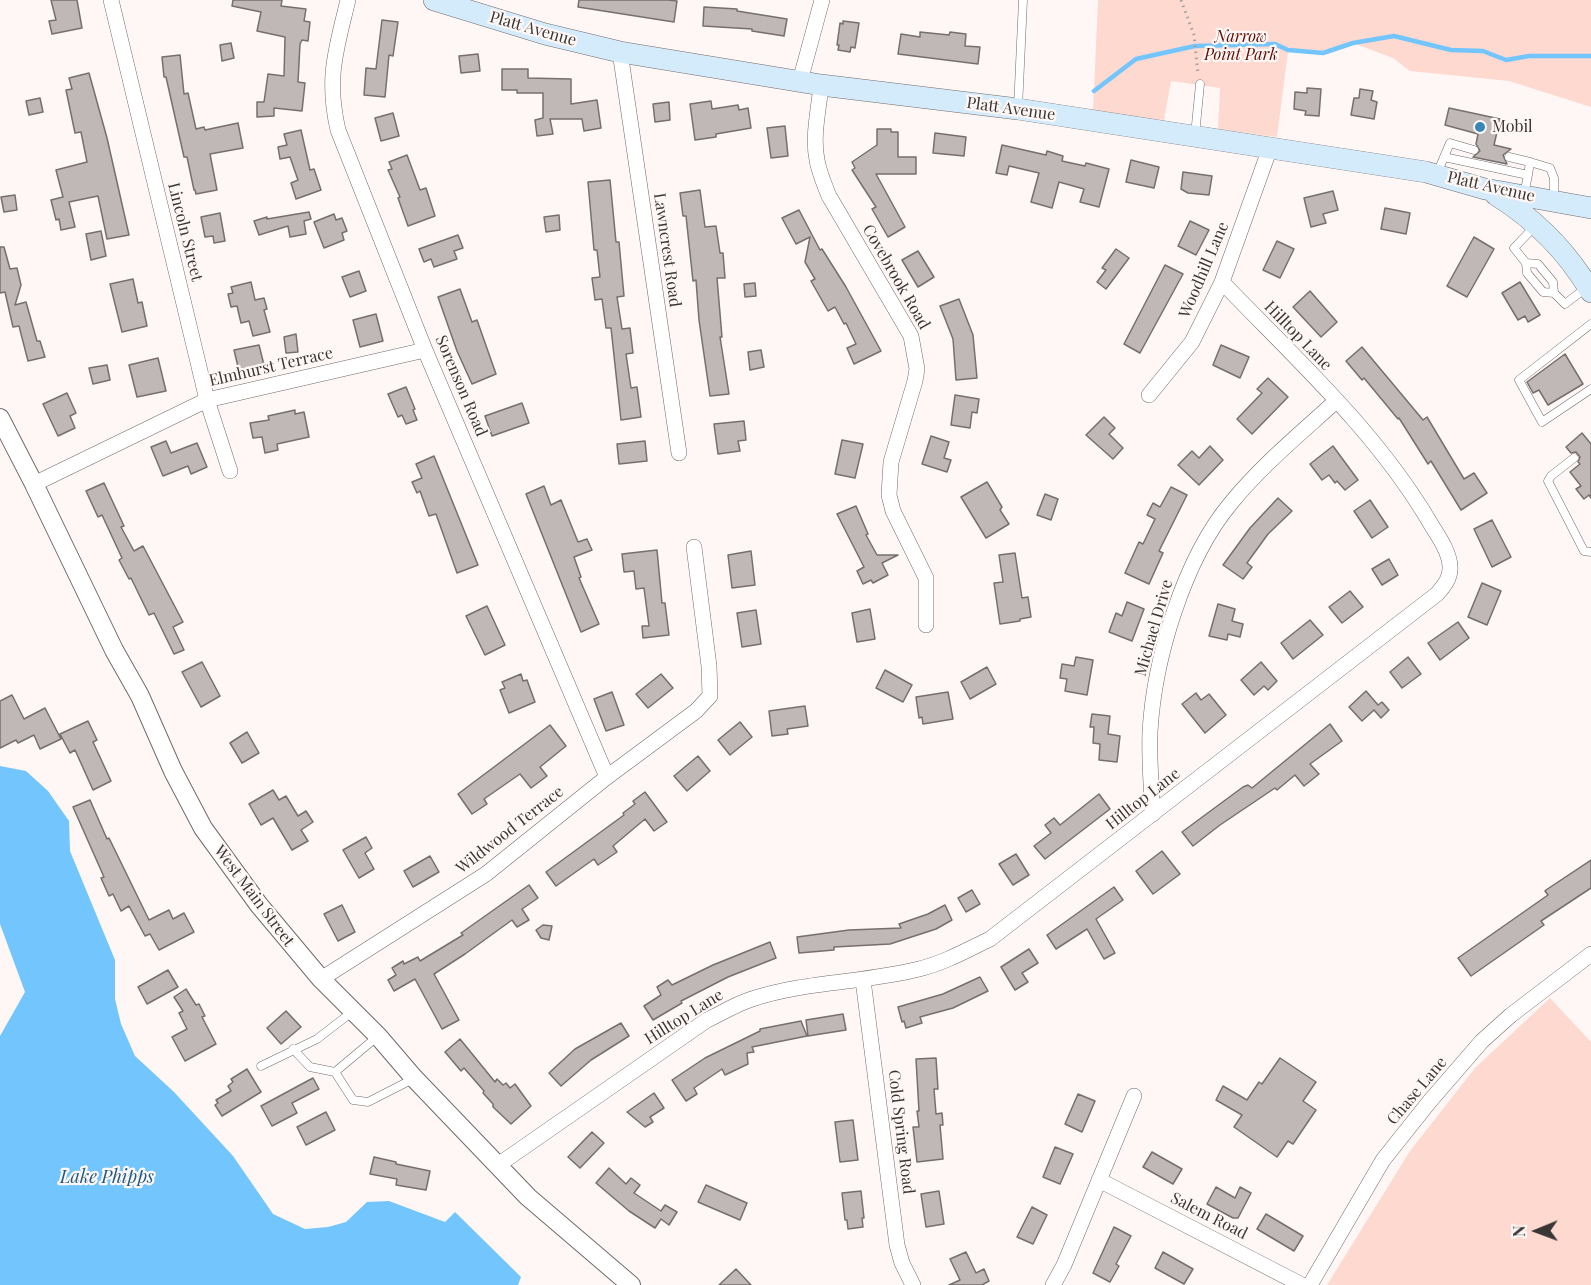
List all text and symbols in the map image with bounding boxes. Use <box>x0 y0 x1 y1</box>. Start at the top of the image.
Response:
street label: Platt Avenue <box>487 7 579 51</box>
park label: Narrow Point Park <box>1204 27 1278 65</box>
street label: Platt Avenue <box>965 93 1057 125</box>
place label: Mobil <box>1492 117 1533 137</box>
marker: Mobil <box>1473 120 1487 134</box>
street label: Platt Avenue <box>1445 168 1537 206</box>
street label: Lincoln Street <box>163 181 207 283</box>
street label: Lawncrest Road <box>649 192 685 308</box>
street label: Woodhill Lane <box>1175 219 1233 321</box>
street label: Covebrook Road <box>858 221 934 333</box>
street label: Hilltop Lane <box>1260 297 1336 375</box>
street label: Sorenson Road <box>431 333 491 439</box>
street label: Elmhurst Terrace <box>207 343 335 391</box>
street label: Michael Drive <box>1131 577 1177 679</box>
street label: Hilltop Lane <box>1102 764 1184 834</box>
street label: Wildwood Terrace <box>453 782 567 878</box>
street label: West Main Street <box>210 842 298 950</box>
street label: Hilltop Lane <box>641 985 727 1049</box>
street label: Chase Lane <box>1383 1053 1451 1129</box>
street label: Cold Spring Road <box>884 1069 918 1195</box>
water label: Lake Phipps <box>60 1166 154 1188</box>
street label: Salem Road <box>1167 1188 1251 1244</box>
north arrow <box>1507 1201 1567 1261</box>
text: N <box>1508 1225 1529 1237</box>

